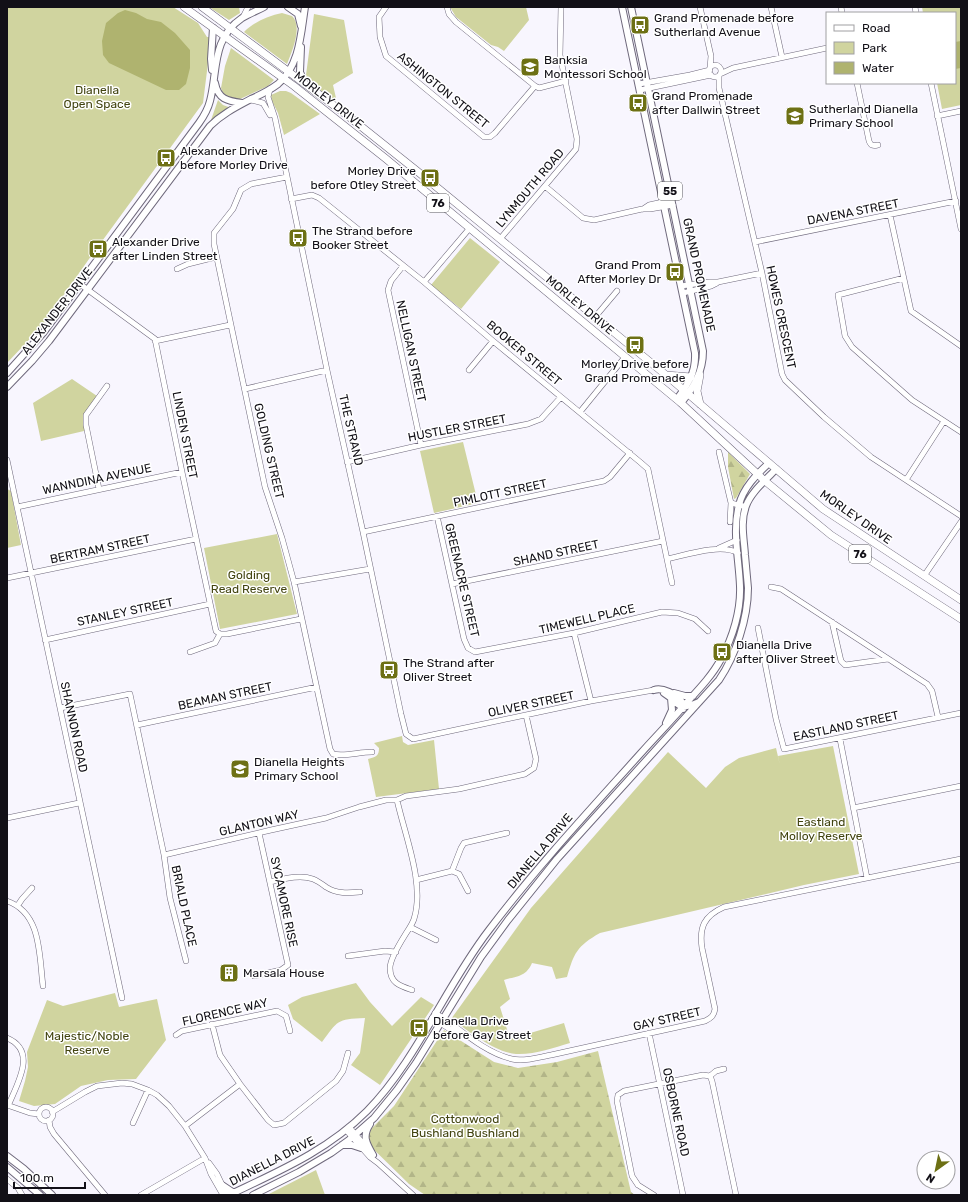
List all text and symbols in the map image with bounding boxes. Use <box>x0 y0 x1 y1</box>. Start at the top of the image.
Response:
place label: Grand Promenade before Sutherland Avenue <box>654 11 794 39</box>
legend <box>826 12 956 84</box>
bus stop icon: Grand Promenade before Sutherland Avenue <box>629 14 651 36</box>
text: Road <box>862 21 890 35</box>
text: Park <box>862 41 888 55</box>
street label: ASHINGTON STREET <box>395 49 492 131</box>
place label: Banksia Montessori School <box>544 53 647 81</box>
school or university icon: Banksia Montessori School <box>519 56 541 78</box>
text: Water <box>862 61 894 75</box>
street label: MORLEY DRIVE <box>291 68 367 132</box>
park label: Dianella Open Space <box>64 83 131 111</box>
place label: Grand Promenade after Dallwin Street <box>652 89 760 117</box>
bus stop icon: Grand Promenade after Dallwin Street <box>627 92 649 114</box>
place label: Sutherland Dianella Primary School <box>809 102 918 130</box>
school or university icon: Sutherland Dianella Primary School <box>784 105 806 127</box>
place label: Alexander Drive before Morley Drive <box>180 144 288 172</box>
street label: LYNMOUTH ROAD <box>493 146 567 230</box>
bus stop icon: Alexander Drive before Morley Drive <box>155 147 177 169</box>
place label: Morley Drive before Otley Street <box>311 164 416 192</box>
bus stop icon: Morley Drive before Otley Street <box>419 167 441 189</box>
road number: 55 <box>658 182 682 200</box>
road number: 76 <box>427 194 449 212</box>
street label: DAVENA STREET <box>806 196 900 228</box>
street label: GRAND PROMENADE <box>680 217 718 333</box>
place label: The Strand before Booker Street <box>312 224 413 252</box>
bus stop icon: The Strand before Booker Street <box>287 227 309 249</box>
place label: Alexander Drive after Linden Street <box>112 235 218 263</box>
bus stop icon: Alexander Drive after Linden Street <box>87 238 109 260</box>
place label: Grand Prom After Morley Dr <box>577 258 661 286</box>
bus stop icon: Grand Prom After Morley Dr <box>664 261 686 283</box>
street label: HOWES CRESCENT <box>763 264 799 370</box>
street label: ALEXANDER DRIVE <box>19 265 95 357</box>
street label: MORLEY DRIVE <box>543 272 617 338</box>
street label: NELLIGAN STREET <box>393 299 429 403</box>
street label: BOOKER STREET <box>484 318 564 388</box>
bus stop icon: Morley Drive before Grand Promenade <box>624 334 646 356</box>
place label: Morley Drive before Grand Promenade <box>581 357 689 385</box>
street label: LINDEN STREET <box>170 390 200 480</box>
street label: THE STRAND <box>336 393 366 467</box>
street label: GOLDING STREET <box>251 402 287 500</box>
street label: HUSTLER STREET <box>407 412 507 444</box>
street label: WANNDINA AVENUE <box>41 461 153 497</box>
street label: PIMLOTT STREET <box>452 476 548 510</box>
street label: MORLEY DRIVE <box>817 487 895 547</box>
street label: GREENACRE STREET <box>442 522 482 638</box>
street label: BERTRAM STREET <box>49 532 151 566</box>
street label: SHAND STREET <box>512 537 600 569</box>
road number: 76 <box>849 545 871 563</box>
park label: Golding Read Reserve <box>211 568 287 596</box>
street label: STANLEY STREET <box>76 595 174 629</box>
street label: TIMEWELL PLACE <box>538 601 636 637</box>
place label: Dianella Drive after Oliver Street <box>736 638 835 666</box>
bus stop icon: Dianella Drive after Oliver Street <box>711 641 733 663</box>
place label: The Strand after Oliver Street <box>403 656 495 684</box>
bus stop icon: The Strand after Oliver Street <box>378 659 400 681</box>
street label: BEAMAN STREET <box>177 679 273 713</box>
street label: SHANNON ROAD <box>58 680 90 774</box>
street label: OLIVER STREET <box>487 688 575 720</box>
street label: EASTLAND STREET <box>792 708 900 744</box>
place label: Dianella Heights Primary School <box>254 755 345 783</box>
school or university icon: Dianella Heights Primary School <box>229 758 251 780</box>
street label: GLANTON WAY <box>218 807 301 839</box>
street label: DIANELLA DRIVE <box>504 811 576 891</box>
park label: Eastland Molloy Reserve <box>779 815 863 843</box>
street label: SYCAMORE RISE <box>268 855 300 949</box>
street label: BRIALD PLACE <box>169 864 199 948</box>
building icon: Marsala House <box>218 962 240 984</box>
place label: Marsala House <box>243 966 325 980</box>
street label: FLORENCE WAY <box>181 995 269 1029</box>
street label: GAY STREET <box>632 1004 702 1034</box>
place label: Dianella Drive before Gay Street <box>433 1014 531 1042</box>
bus stop icon: Dianella Drive before Gay Street <box>408 1017 430 1039</box>
park label: Majestic/Noble Reserve <box>45 1029 130 1057</box>
street label: OSBORNE ROAD <box>660 1066 692 1158</box>
park label: Cottonwood Bushland Bushland <box>411 1112 519 1140</box>
street label: DIANELLA DRIVE <box>227 1133 317 1189</box>
north arrow <box>916 1150 956 1190</box>
scale bar <box>14 1164 85 1190</box>
text: N <box>924 1170 938 1186</box>
text: 100 m <box>20 1171 54 1185</box>

